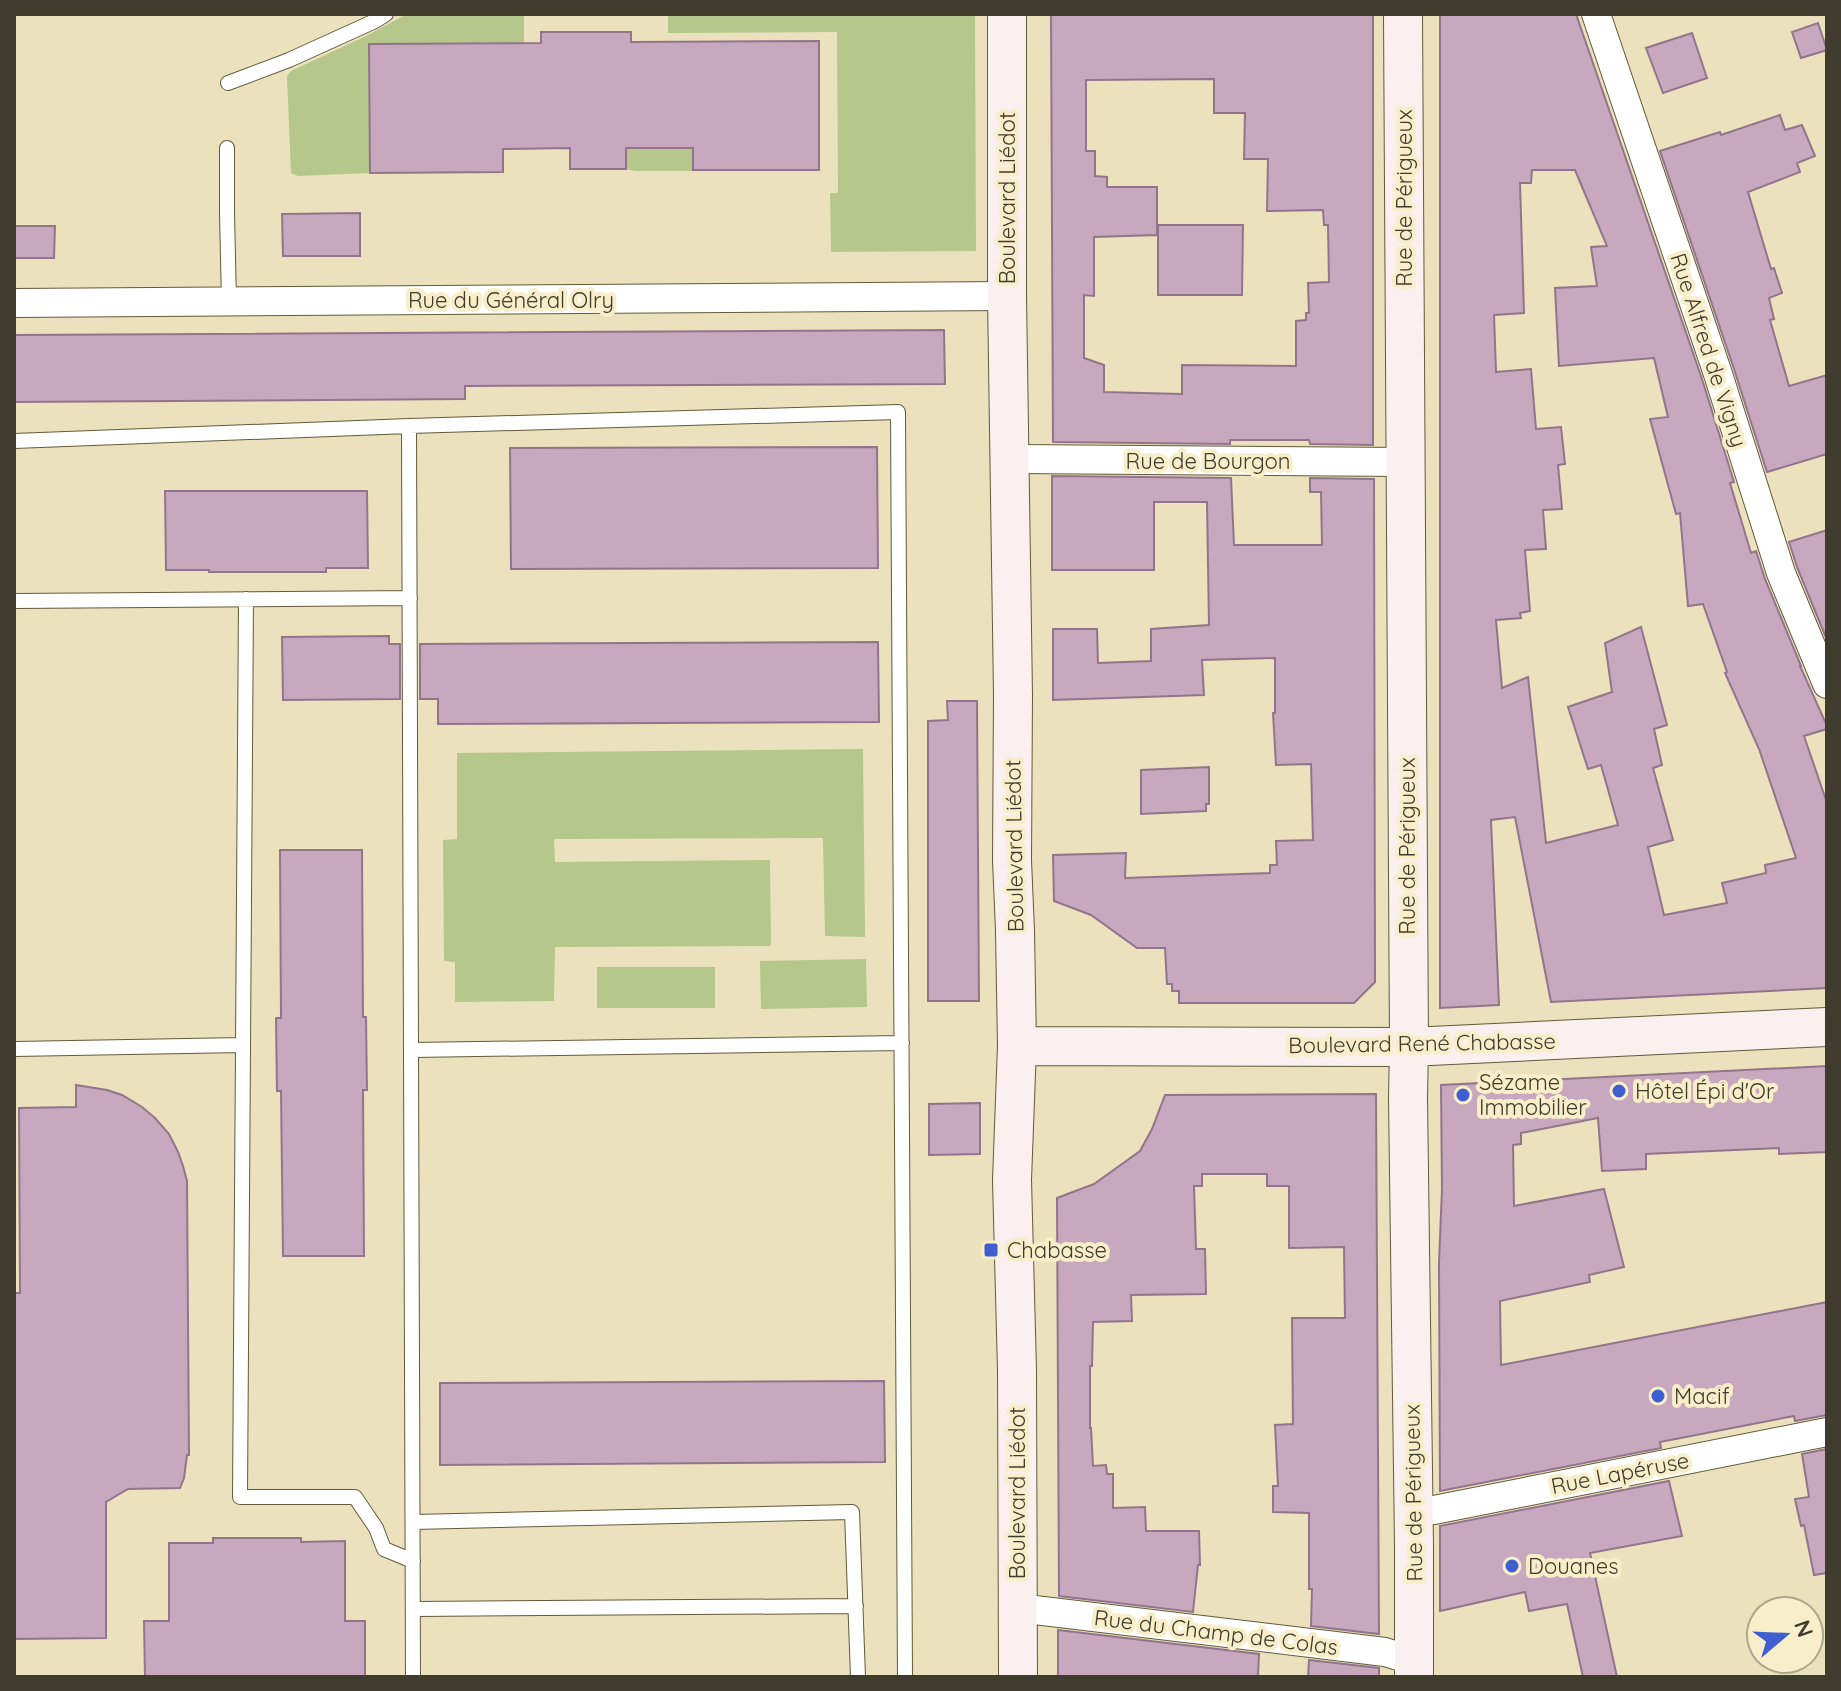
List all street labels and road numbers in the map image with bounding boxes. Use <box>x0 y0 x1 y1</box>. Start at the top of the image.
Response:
street label: Rue de Périgueux <box>1390 109 1418 287</box>
street label: Boulevard Liédot <box>993 112 1021 284</box>
street label: Rue Alfred de Vigny <box>1664 249 1754 451</box>
street label: Rue du Général Olry <box>408 286 614 314</box>
street label: Rue de Bourgon <box>1126 447 1290 475</box>
street label: Rue de Périgueux <box>1393 757 1421 935</box>
street label: Boulevard Liédot <box>998 760 1030 932</box>
street label: Boulevard René Chabasse <box>1288 1027 1556 1059</box>
street label: Rue de Périgueux <box>1397 1404 1429 1582</box>
street label: Boulevard Liédot <box>1003 1407 1031 1579</box>
street label: Rue Lapéruse <box>1549 1446 1691 1500</box>
street label: Rue du Champ de Colas <box>1092 1603 1340 1661</box>

